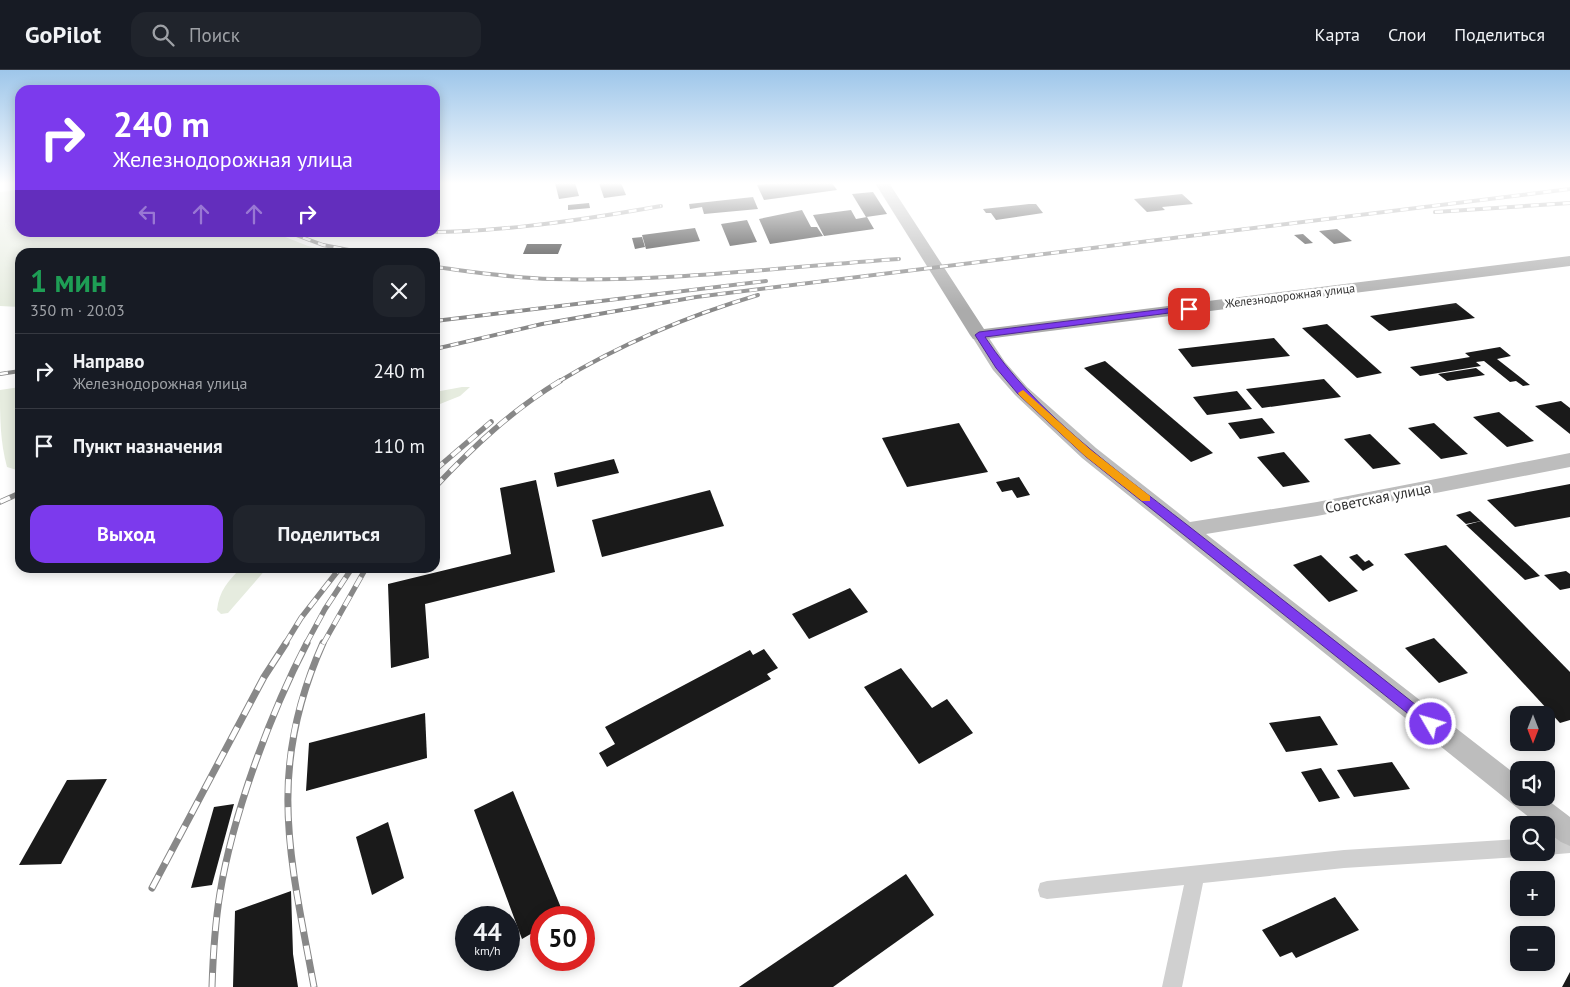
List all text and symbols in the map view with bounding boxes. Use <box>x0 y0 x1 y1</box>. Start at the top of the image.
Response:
search box <box>131 12 481 57</box>
text: GoPilot <box>25 19 101 50</box>
icon: search <box>149 21 177 49</box>
text: Поиск <box>189 23 240 47</box>
text: Карта <box>1315 23 1360 46</box>
text: Слои <box>1388 23 1426 46</box>
text: Поделиться <box>1454 23 1545 46</box>
text: 240 m <box>113 101 210 147</box>
icon: right <box>30 105 95 170</box>
text: Железнодорожная улица <box>113 145 353 173</box>
icon: left <box>134 200 162 228</box>
icon: ahead <box>187 200 215 228</box>
icon: ahead <box>240 200 268 228</box>
icon: right <box>293 200 321 228</box>
text: 1 мин <box>30 261 107 300</box>
button: close <box>373 265 425 317</box>
street label: Железнодорожная улица <box>1223 280 1356 311</box>
pin <box>1168 288 1210 330</box>
icon: arrive <box>1175 295 1203 323</box>
text: 350 m · 20:03 <box>30 300 125 320</box>
text: Направо <box>73 349 144 373</box>
icon: right <box>30 357 58 385</box>
text: 240 m <box>373 359 425 383</box>
text: Железнодорожная улица <box>73 373 248 393</box>
icon: arrive <box>30 432 58 460</box>
text: Пункт назначения <box>73 434 223 458</box>
text: 110 m <box>373 434 425 458</box>
street label: Советская улица <box>1323 478 1433 517</box>
button: Выход <box>30 505 223 563</box>
button: Поделиться <box>233 505 425 563</box>
position arrow <box>1404 697 1456 749</box>
north arrow <box>1510 706 1555 751</box>
map controls <box>1510 706 1555 971</box>
button: sound <box>1510 761 1555 806</box>
button: search <box>1510 816 1555 861</box>
button: + <box>1510 871 1555 916</box>
speed limit sign: 50 <box>530 906 595 971</box>
text: 44 <box>473 916 502 948</box>
button: − <box>1510 926 1555 971</box>
text: km/h <box>474 943 501 958</box>

